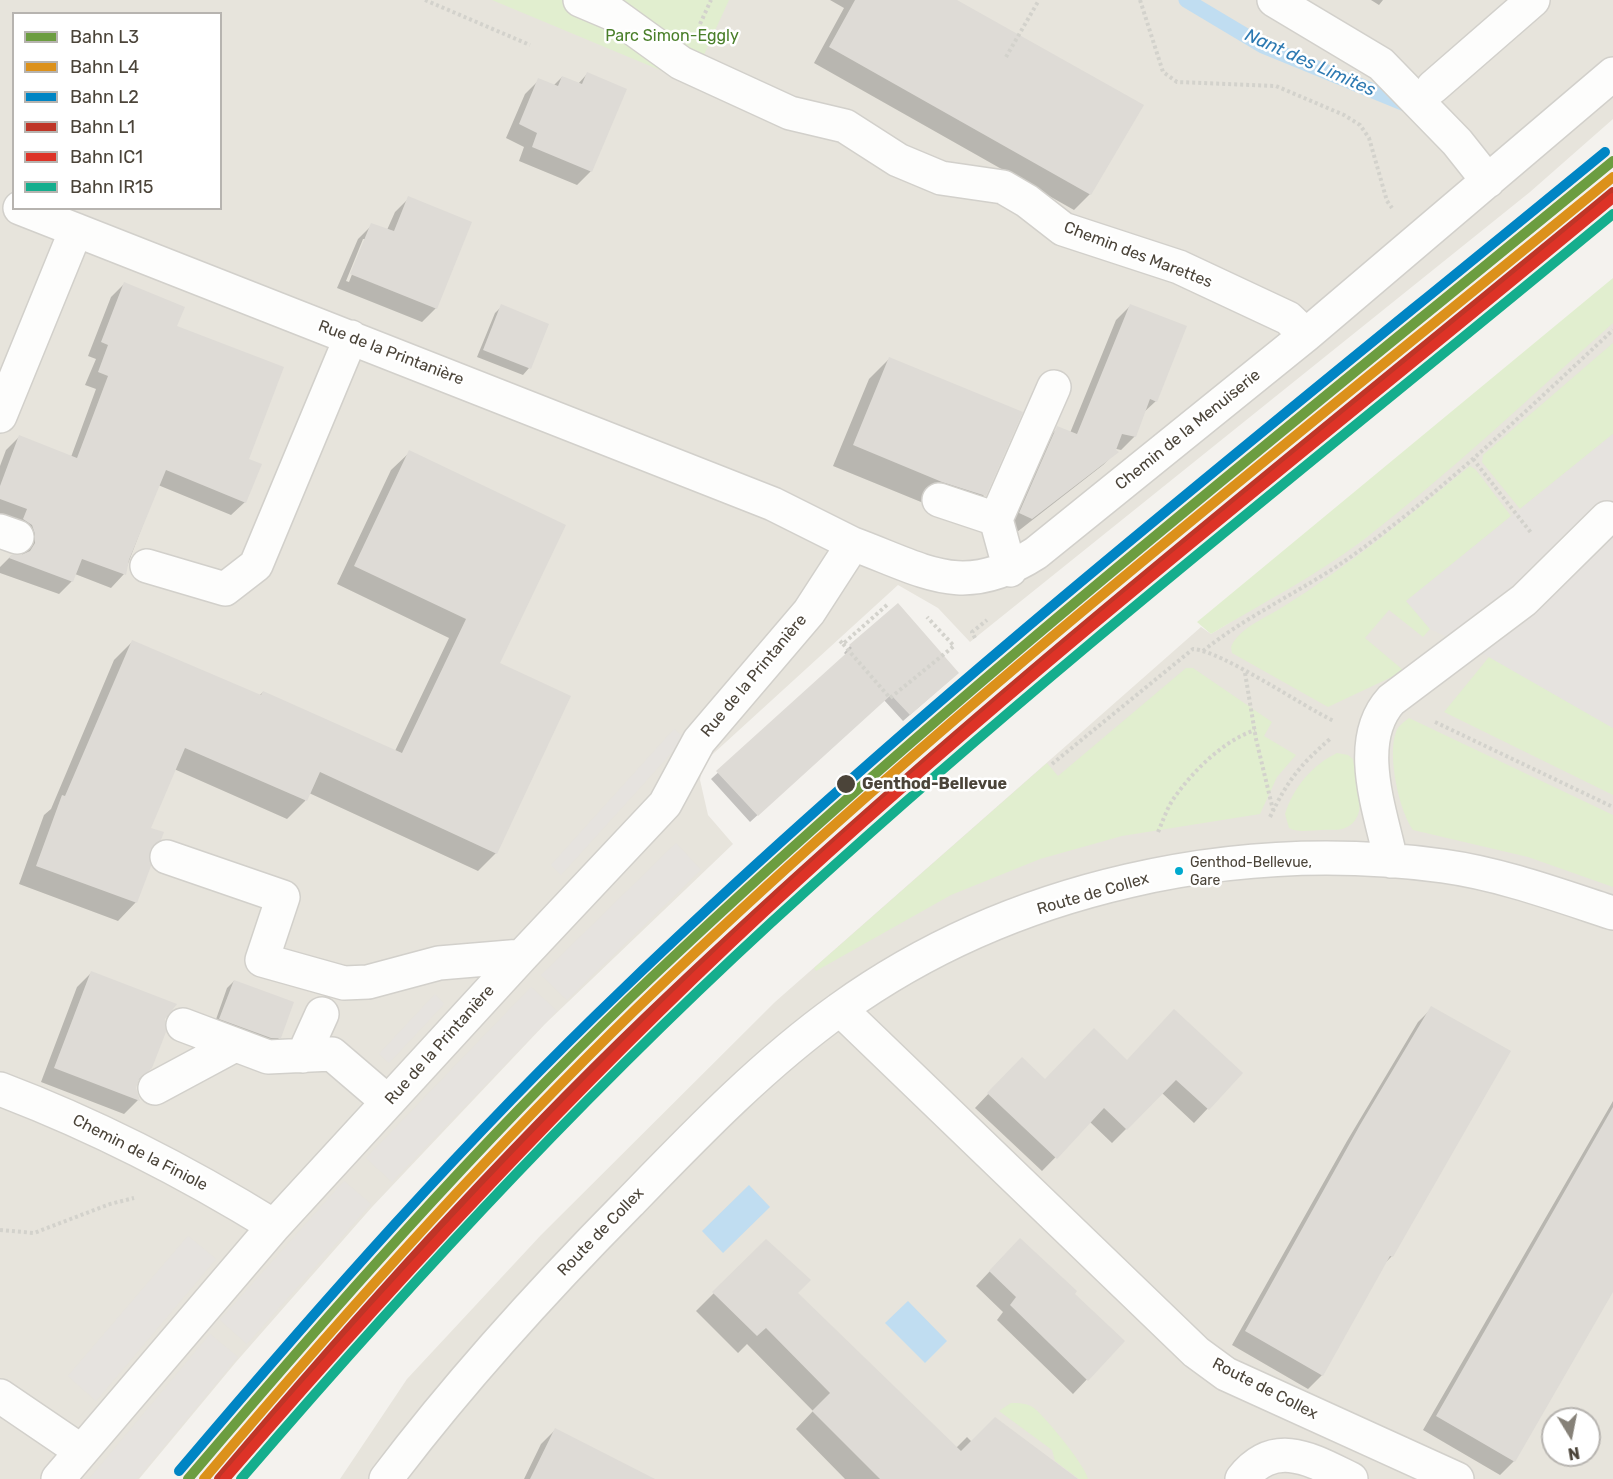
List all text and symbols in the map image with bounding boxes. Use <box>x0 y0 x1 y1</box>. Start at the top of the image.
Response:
legend <box>12 12 222 210</box>
water label: Nant des Limites <box>1241 25 1379 101</box>
text: Bahn L3 <box>70 26 139 48</box>
park label: Parc Simon-Eggly <box>605 26 739 46</box>
text: Bahn L4 <box>70 56 139 78</box>
text: Bahn L2 <box>70 86 139 108</box>
text: Bahn L1 <box>70 116 135 138</box>
text: Bahn IC1 <box>70 146 143 168</box>
text: Bahn IR15 <box>70 176 153 198</box>
street label: Chemin des Marettes <box>1061 218 1215 292</box>
street label: Rue de la Printanière <box>316 316 466 390</box>
street label: Chemin de la Menuiserie <box>1112 366 1264 494</box>
street label: Rue de la Printanière <box>697 611 811 741</box>
marker: Genthod-Bellevue <box>835 773 857 795</box>
place label: Genthod-Bellevue <box>862 774 1007 794</box>
place label: Genthod-Bellevue, Gare <box>1190 855 1312 888</box>
marker: Genthod-Bellevue, Gare <box>1173 865 1185 877</box>
street label: Route de Collex <box>1035 869 1151 919</box>
street label: Rue de la Printanière <box>381 981 499 1109</box>
street label: Chemin de la Finiole <box>69 1111 211 1195</box>
street label: Route de Collex <box>554 1184 648 1280</box>
street label: Route de Collex <box>1209 1354 1321 1424</box>
north arrow <box>1541 1407 1601 1467</box>
text: N <box>1567 1443 1581 1464</box>

